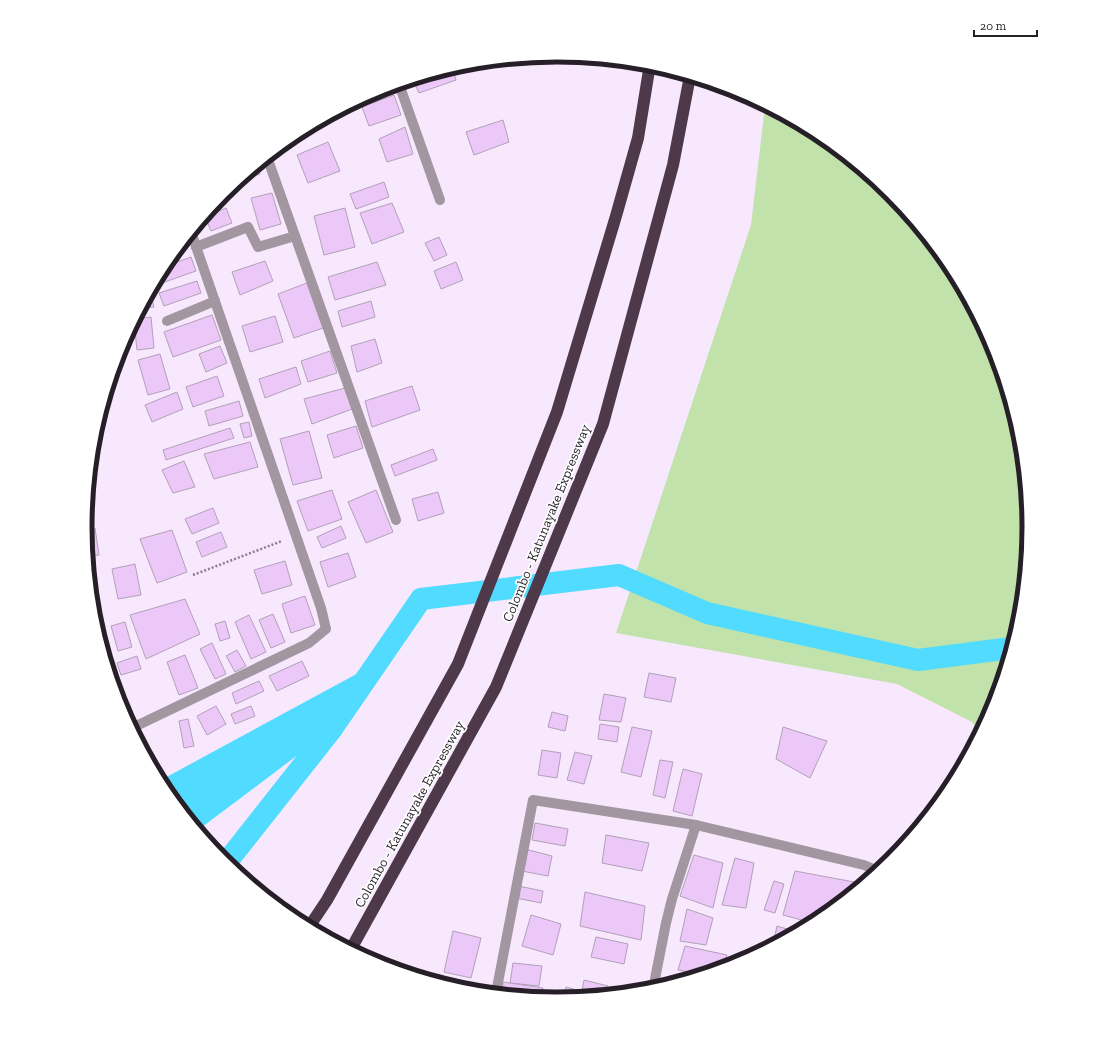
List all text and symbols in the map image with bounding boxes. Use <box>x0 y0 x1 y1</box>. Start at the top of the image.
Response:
scale bar <box>974 12 1037 38</box>
text: 20 m <box>980 19 1007 33</box>
street label: Colombo - Katunayake Expressway <box>499 421 594 624</box>
street label: Colombo - Katunayake Expressway <box>351 717 468 911</box>

